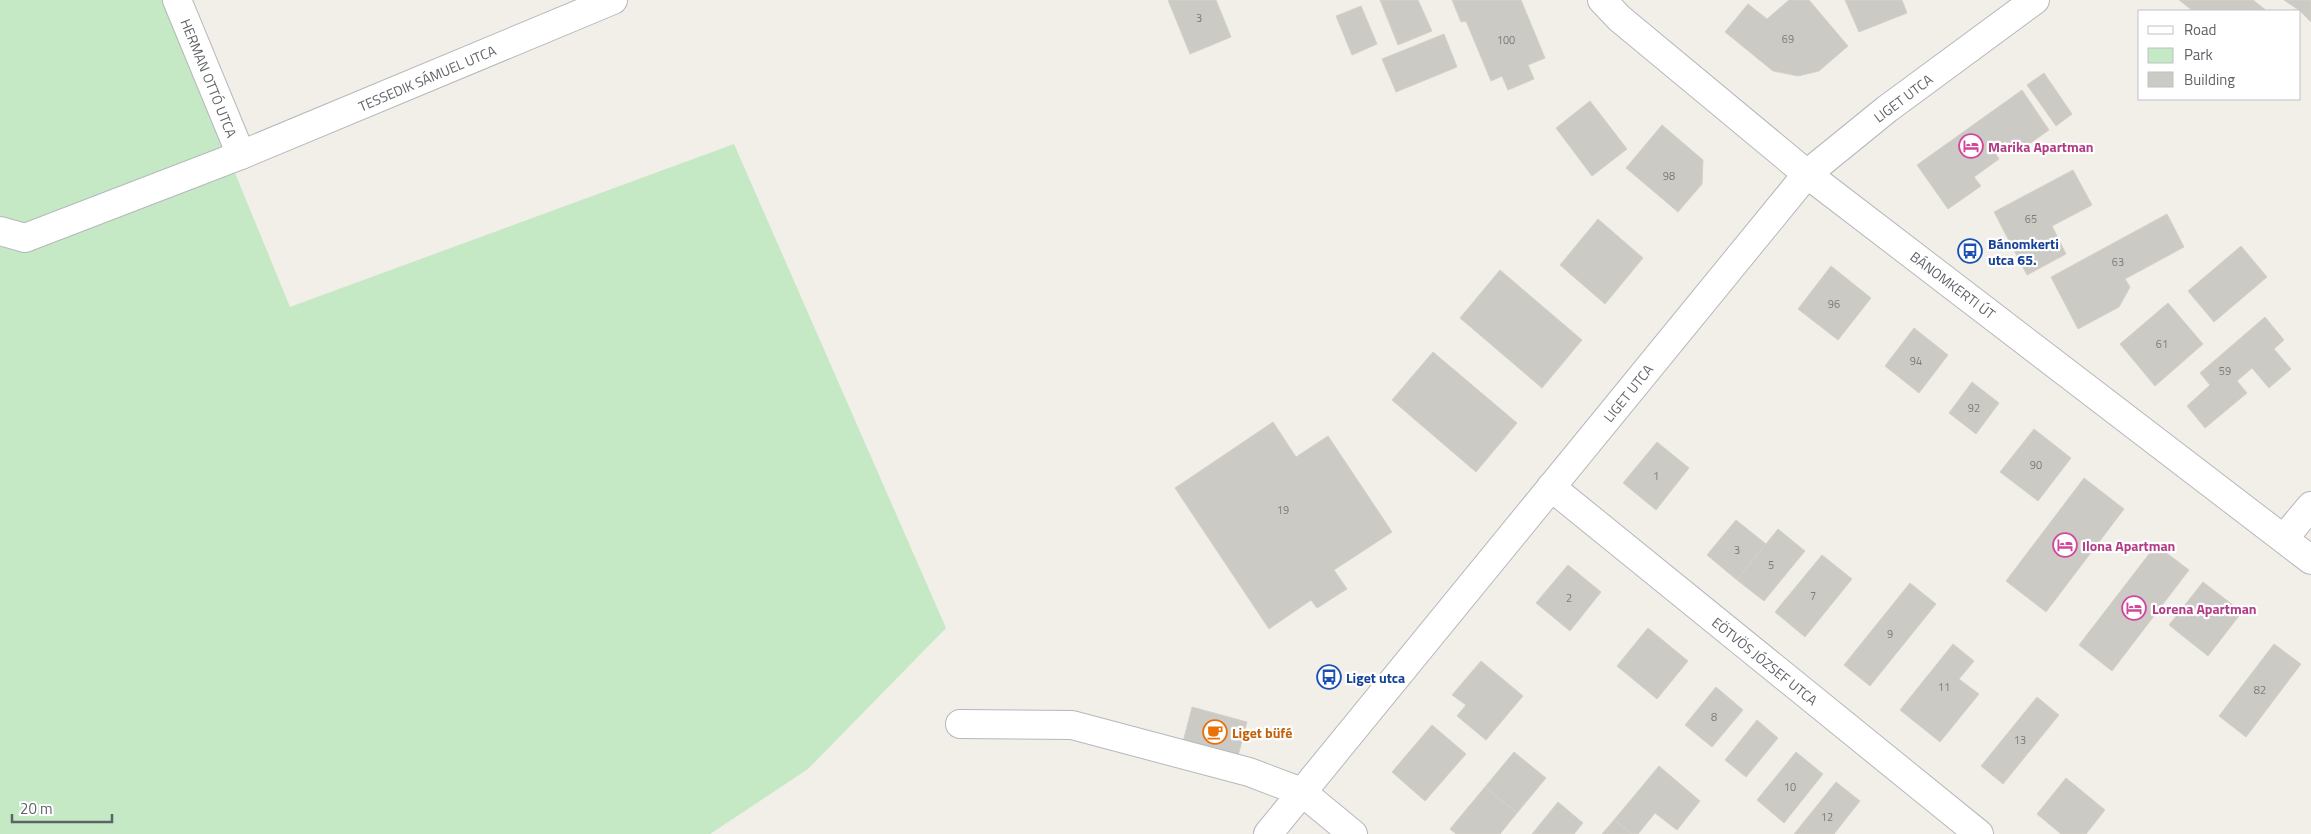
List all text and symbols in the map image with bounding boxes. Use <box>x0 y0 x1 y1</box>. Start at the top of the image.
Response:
house number: 3 <box>1196 10 1202 26</box>
legend <box>2138 10 2301 100</box>
street label: HERMAN OTTÓ UTCA <box>176 15 243 141</box>
text: Road <box>2184 18 2216 41</box>
house number: 69 <box>1782 31 1794 47</box>
house number: 100 <box>1497 32 1515 48</box>
street label: TESSEDIK SÁMUEL UTCA <box>355 39 500 117</box>
text: Park <box>2184 43 2213 66</box>
street label: LIGET UTCA <box>1869 68 1937 127</box>
text: Building <box>2184 68 2235 91</box>
hotel icon: Marika Apartman <box>1958 133 1984 159</box>
place label: Marika Apartman <box>1988 136 2094 157</box>
house number: 98 <box>1663 168 1675 184</box>
house number: 65 <box>2025 211 2037 227</box>
place label: Bánomkerti utca 65. <box>1988 233 2059 270</box>
bus stop icon: Bánomkerti utca 65. <box>1957 238 1983 264</box>
street label: BÁNOMKERTI ÚT <box>1906 246 2000 324</box>
house number: 63 <box>2112 254 2124 270</box>
house number: 96 <box>1828 296 1840 312</box>
house number: 61 <box>2156 336 2168 352</box>
house number: 94 <box>1910 353 1922 369</box>
street label: LIGET UTCA <box>1598 359 1658 426</box>
house number: 59 <box>2219 363 2231 379</box>
house number: 92 <box>1968 400 1980 416</box>
house number: 90 <box>2030 457 2042 473</box>
house number: 1 <box>1653 468 1659 484</box>
house number: 19 <box>1277 502 1289 518</box>
hotel icon: Ilona Apartman <box>2052 532 2078 558</box>
place label: Ilona Apartman <box>2082 535 2175 556</box>
house number: 3 <box>1734 542 1740 558</box>
house number: 5 <box>1768 557 1774 573</box>
house number: 7 <box>1810 588 1816 604</box>
house number: 2 <box>1566 590 1572 606</box>
hotel icon: Lorena Apartman <box>2121 595 2147 621</box>
place label: Lorena Apartman <box>2152 598 2257 619</box>
street label: EÖTVÖS JÓZSEF UTCA <box>1708 612 1823 711</box>
house number: 9 <box>1887 626 1893 642</box>
bus stop icon: Liget utca <box>1316 664 1342 690</box>
place label: Liget utca <box>1346 667 1405 688</box>
house number: 11 <box>1938 679 1950 695</box>
house number: 82 <box>2254 682 2266 698</box>
house number: 8 <box>1711 709 1717 725</box>
cafe icon: Liget büfé <box>1202 719 1228 745</box>
place label: Liget büfé <box>1232 722 1292 743</box>
house number: 13 <box>2014 732 2026 748</box>
house number: 10 <box>1784 779 1796 795</box>
scale bar <box>12 792 112 824</box>
text: 20 m <box>20 797 53 820</box>
house number: 12 <box>1821 809 1833 825</box>

